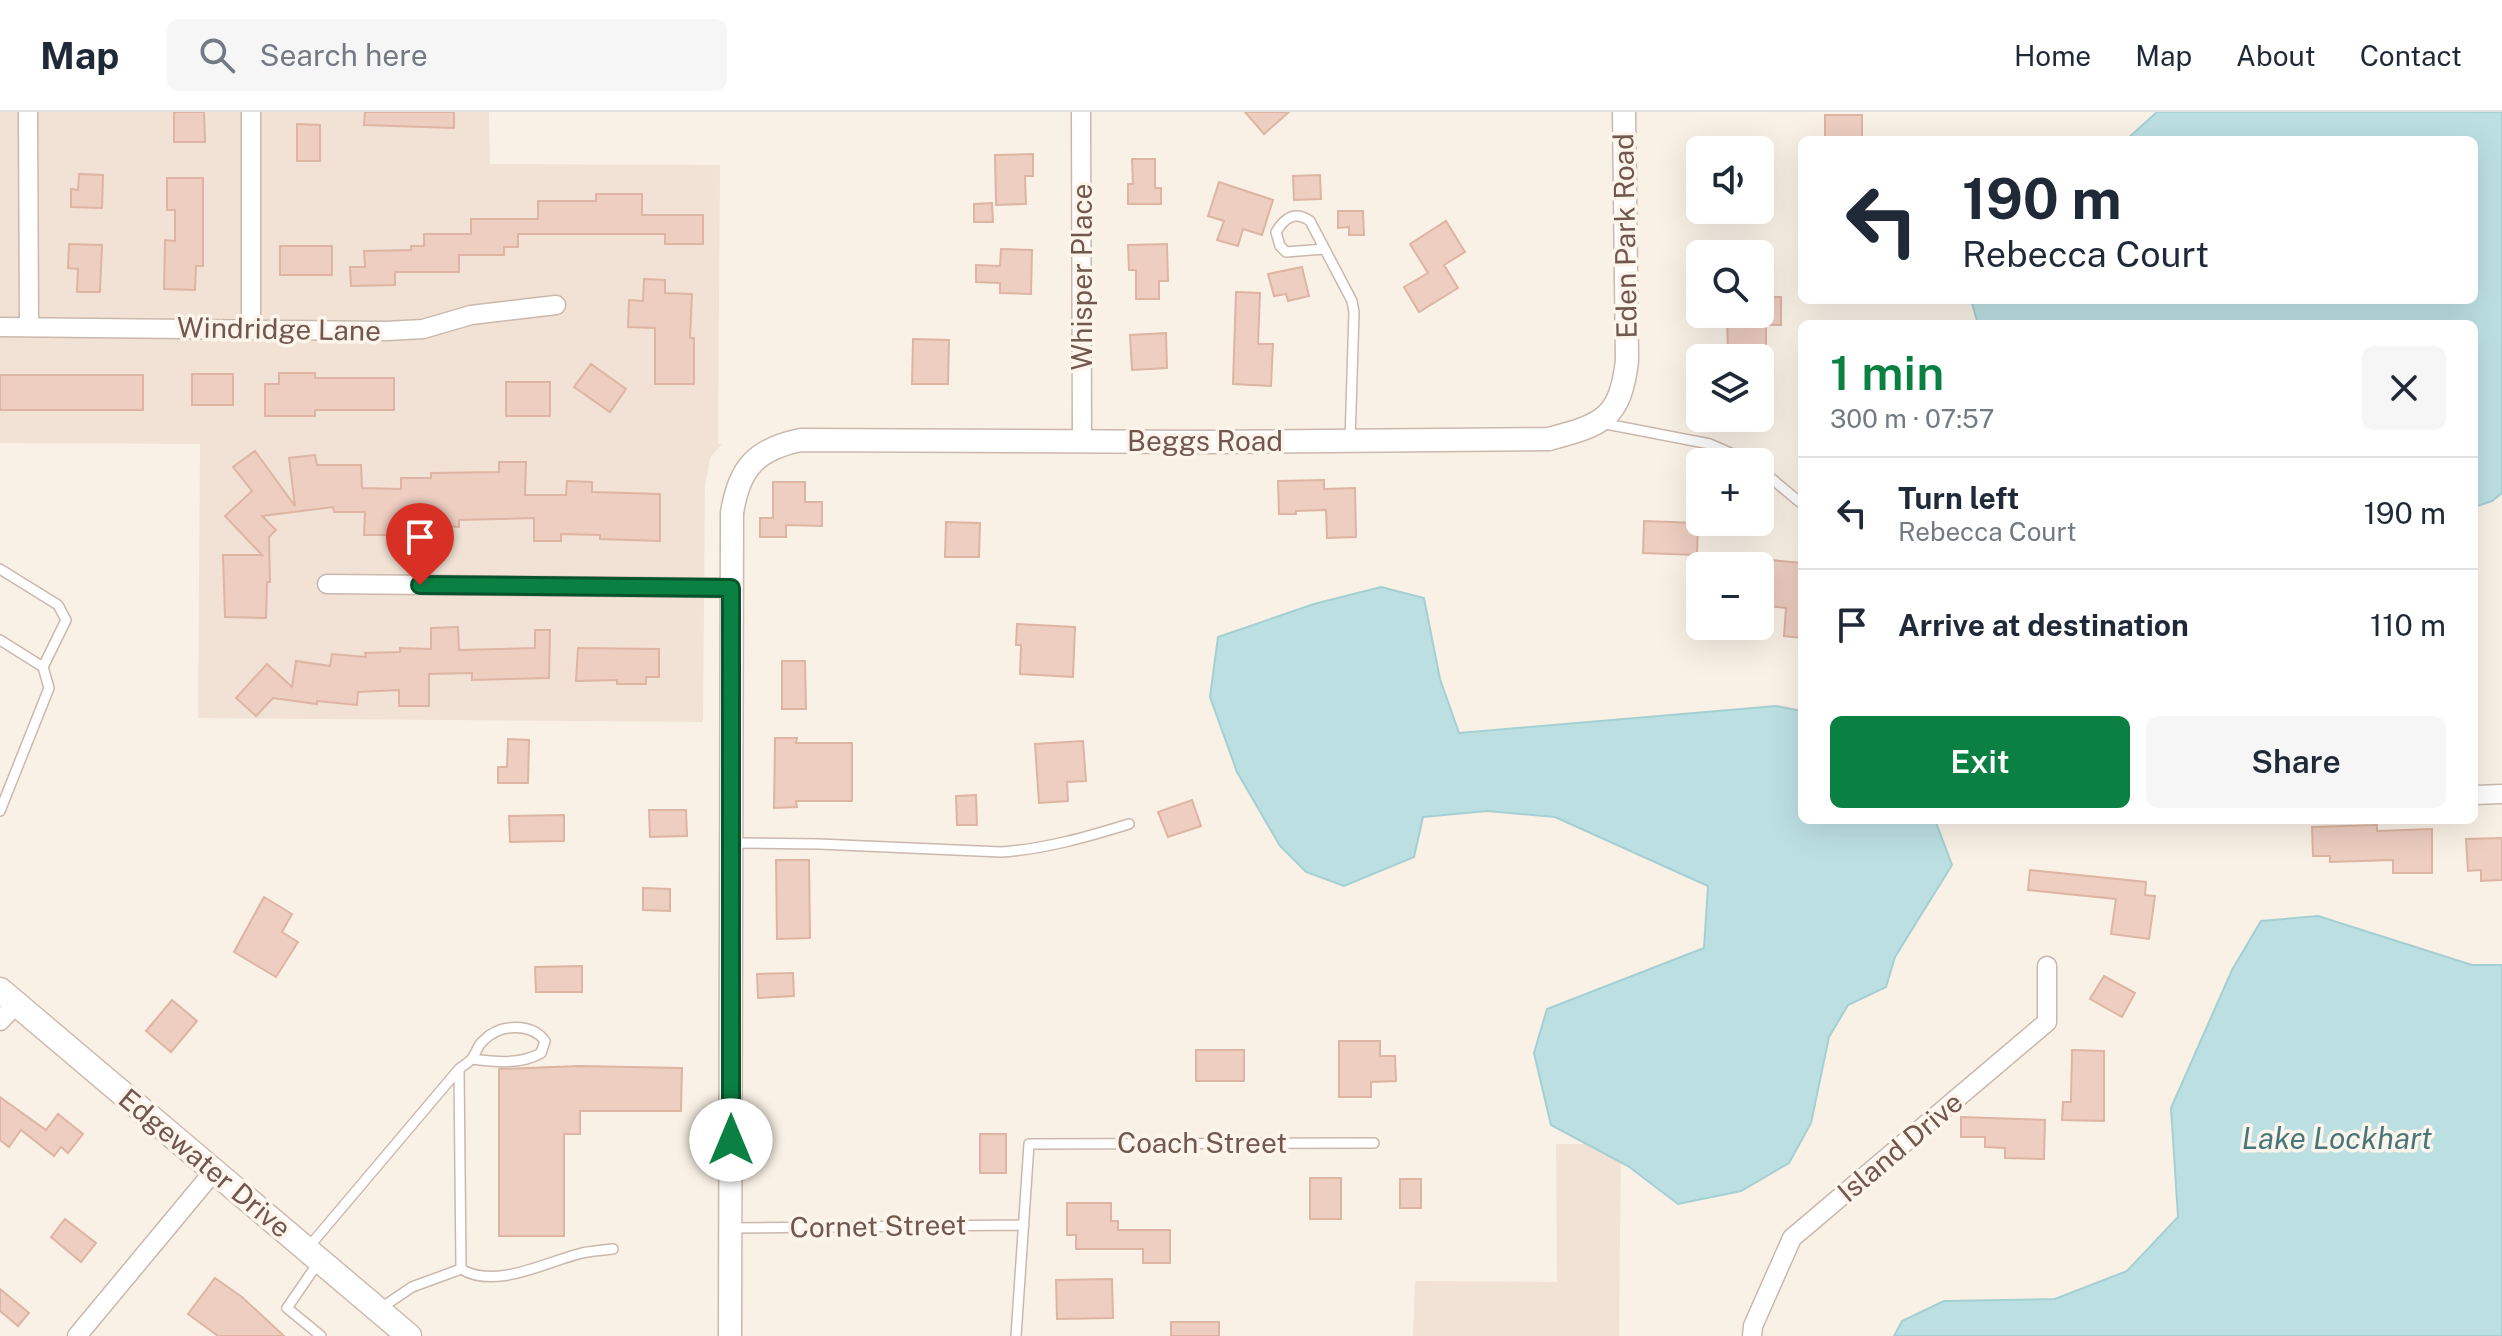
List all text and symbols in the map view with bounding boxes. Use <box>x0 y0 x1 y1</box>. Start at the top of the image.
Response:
search box <box>167 19 727 91</box>
text: Map <box>40 33 119 78</box>
icon: search <box>195 33 239 77</box>
text: Search here <box>259 37 428 73</box>
text: Home <box>2014 39 2091 72</box>
text: Map <box>2135 39 2192 72</box>
text: About <box>2236 39 2316 72</box>
text: Contact <box>2360 39 2462 72</box>
street label: Eden Park Road <box>1606 133 1643 339</box>
map controls <box>1686 136 1774 640</box>
button: sound <box>1686 136 1774 224</box>
text: 190 m <box>1962 166 2122 232</box>
icon: left <box>1830 168 1934 272</box>
street label: Whisper Place <box>1065 184 1098 370</box>
text: Rebecca Court <box>1962 233 2209 275</box>
button: search <box>1686 240 1774 328</box>
street label: Windridge Lane <box>177 310 381 347</box>
button: layers <box>1686 344 1774 432</box>
text: 1 min <box>1830 344 1944 401</box>
button: close <box>2362 346 2446 430</box>
text: 300 m · 07:57 <box>1830 403 1994 434</box>
street label: Beggs Road <box>1127 424 1283 457</box>
button: + <box>1686 448 1774 536</box>
text: Turn left <box>1898 480 2019 516</box>
icon: left <box>1830 491 1874 535</box>
text: 190 m <box>2364 495 2446 531</box>
pin <box>386 503 454 585</box>
icon: arrive <box>398 515 442 559</box>
text: Rebecca Court <box>1898 516 2077 547</box>
button: − <box>1686 552 1774 640</box>
icon: arrive <box>1830 603 1874 647</box>
text: Arrive at destination <box>1898 607 2189 643</box>
text: 110 m <box>2370 607 2446 643</box>
button: Exit <box>1830 716 2130 808</box>
button: Share <box>2146 716 2446 808</box>
street label: Edgewater Drive <box>113 1081 298 1244</box>
street label: Island Drive <box>1831 1085 1969 1208</box>
position arrow <box>689 1098 773 1182</box>
water label: Lake Lockhart <box>2242 1120 2432 1156</box>
street label: Coach Street <box>1117 1126 1287 1159</box>
street label: Cornet Street <box>789 1207 967 1244</box>

